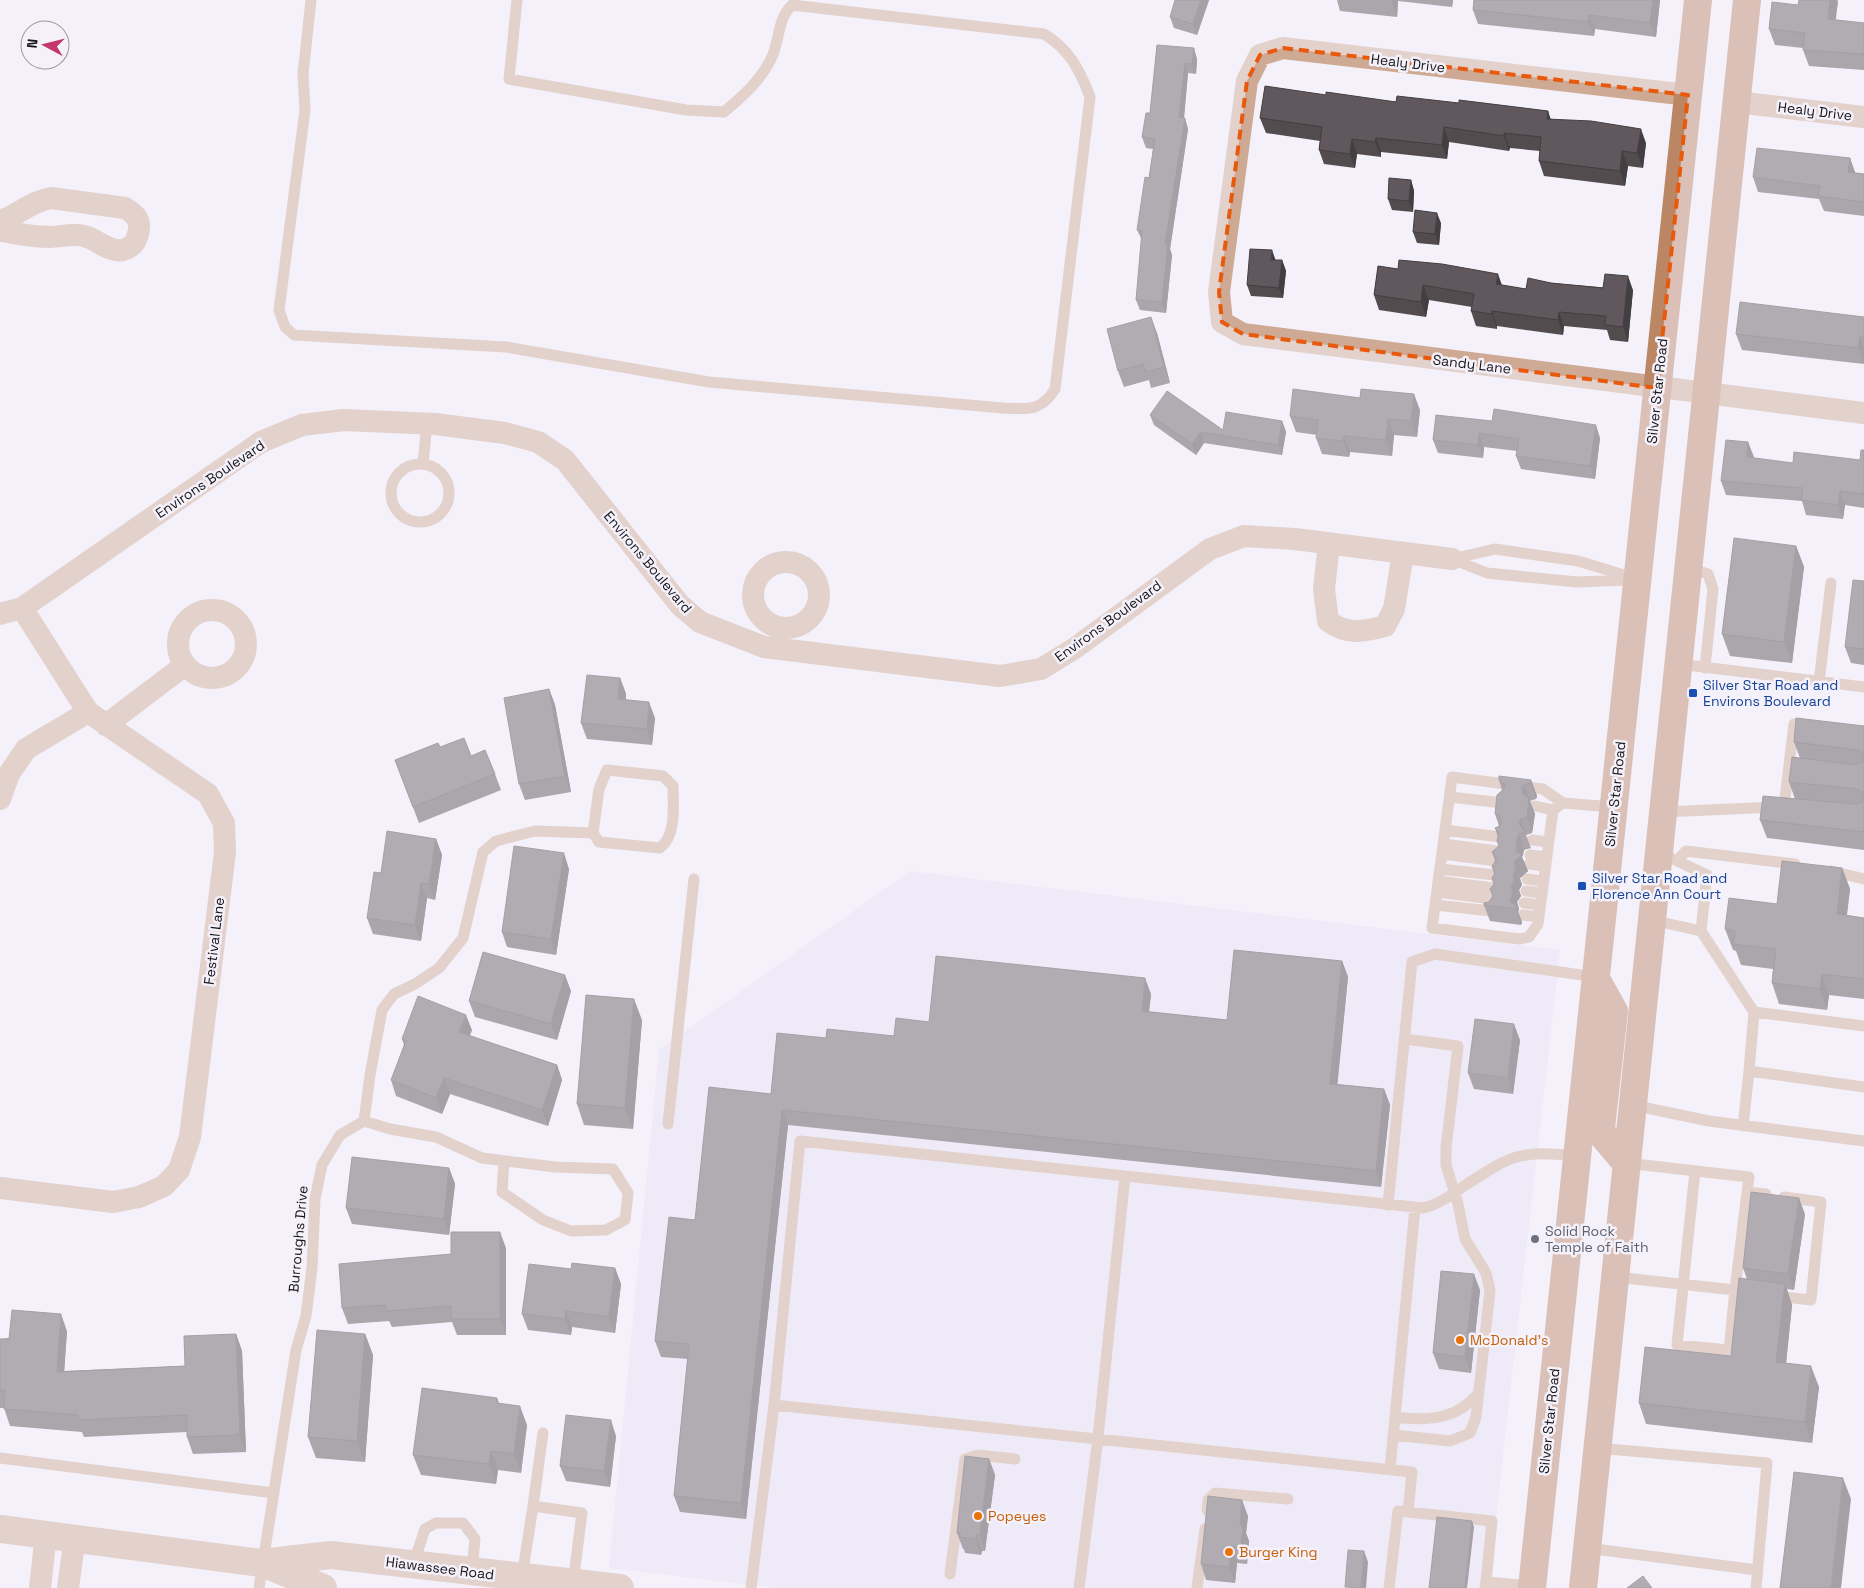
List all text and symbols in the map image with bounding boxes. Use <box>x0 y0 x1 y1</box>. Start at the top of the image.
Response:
north arrow <box>20 20 70 70</box>
text: N <box>23 38 42 49</box>
street label: Healy Drive <box>1370 50 1446 76</box>
street label: Healy Drive <box>1777 98 1853 124</box>
street label: Silver Star Road <box>1643 337 1671 445</box>
street label: Sandy Lane <box>1432 350 1512 378</box>
street label: Environs Boulevard <box>152 436 268 522</box>
street label: Environs Boulevard <box>600 507 696 617</box>
street label: Environs Boulevard <box>1051 576 1165 666</box>
place label: Silver Star Road and Environs Boulevard <box>1703 676 1838 710</box>
marker: Silver Star Road and Environs Boulevard <box>1687 687 1699 699</box>
street label: Silver Star Road <box>1601 740 1629 848</box>
place label: Silver Star Road and Florence Ann Court <box>1592 869 1727 903</box>
marker: Silver Star Road and Florence Ann Court <box>1576 880 1588 892</box>
street label: Festival Lane <box>200 896 228 986</box>
street label: Burroughs Drive <box>284 1185 312 1293</box>
place label: Solid Rock Temple of Faith <box>1545 1222 1649 1256</box>
marker: Solid Rock Temple of Faith <box>1529 1233 1541 1245</box>
place label: McDonald's <box>1470 1331 1548 1349</box>
marker: McDonald's <box>1454 1334 1466 1346</box>
street label: Silver Star Road <box>1535 1367 1563 1475</box>
place label: Popeyes <box>988 1507 1046 1525</box>
marker: Popeyes <box>972 1510 984 1522</box>
place label: Burger King <box>1239 1543 1318 1561</box>
marker: Burger King <box>1223 1546 1235 1558</box>
street label: Hiawassee Road <box>385 1552 495 1584</box>

